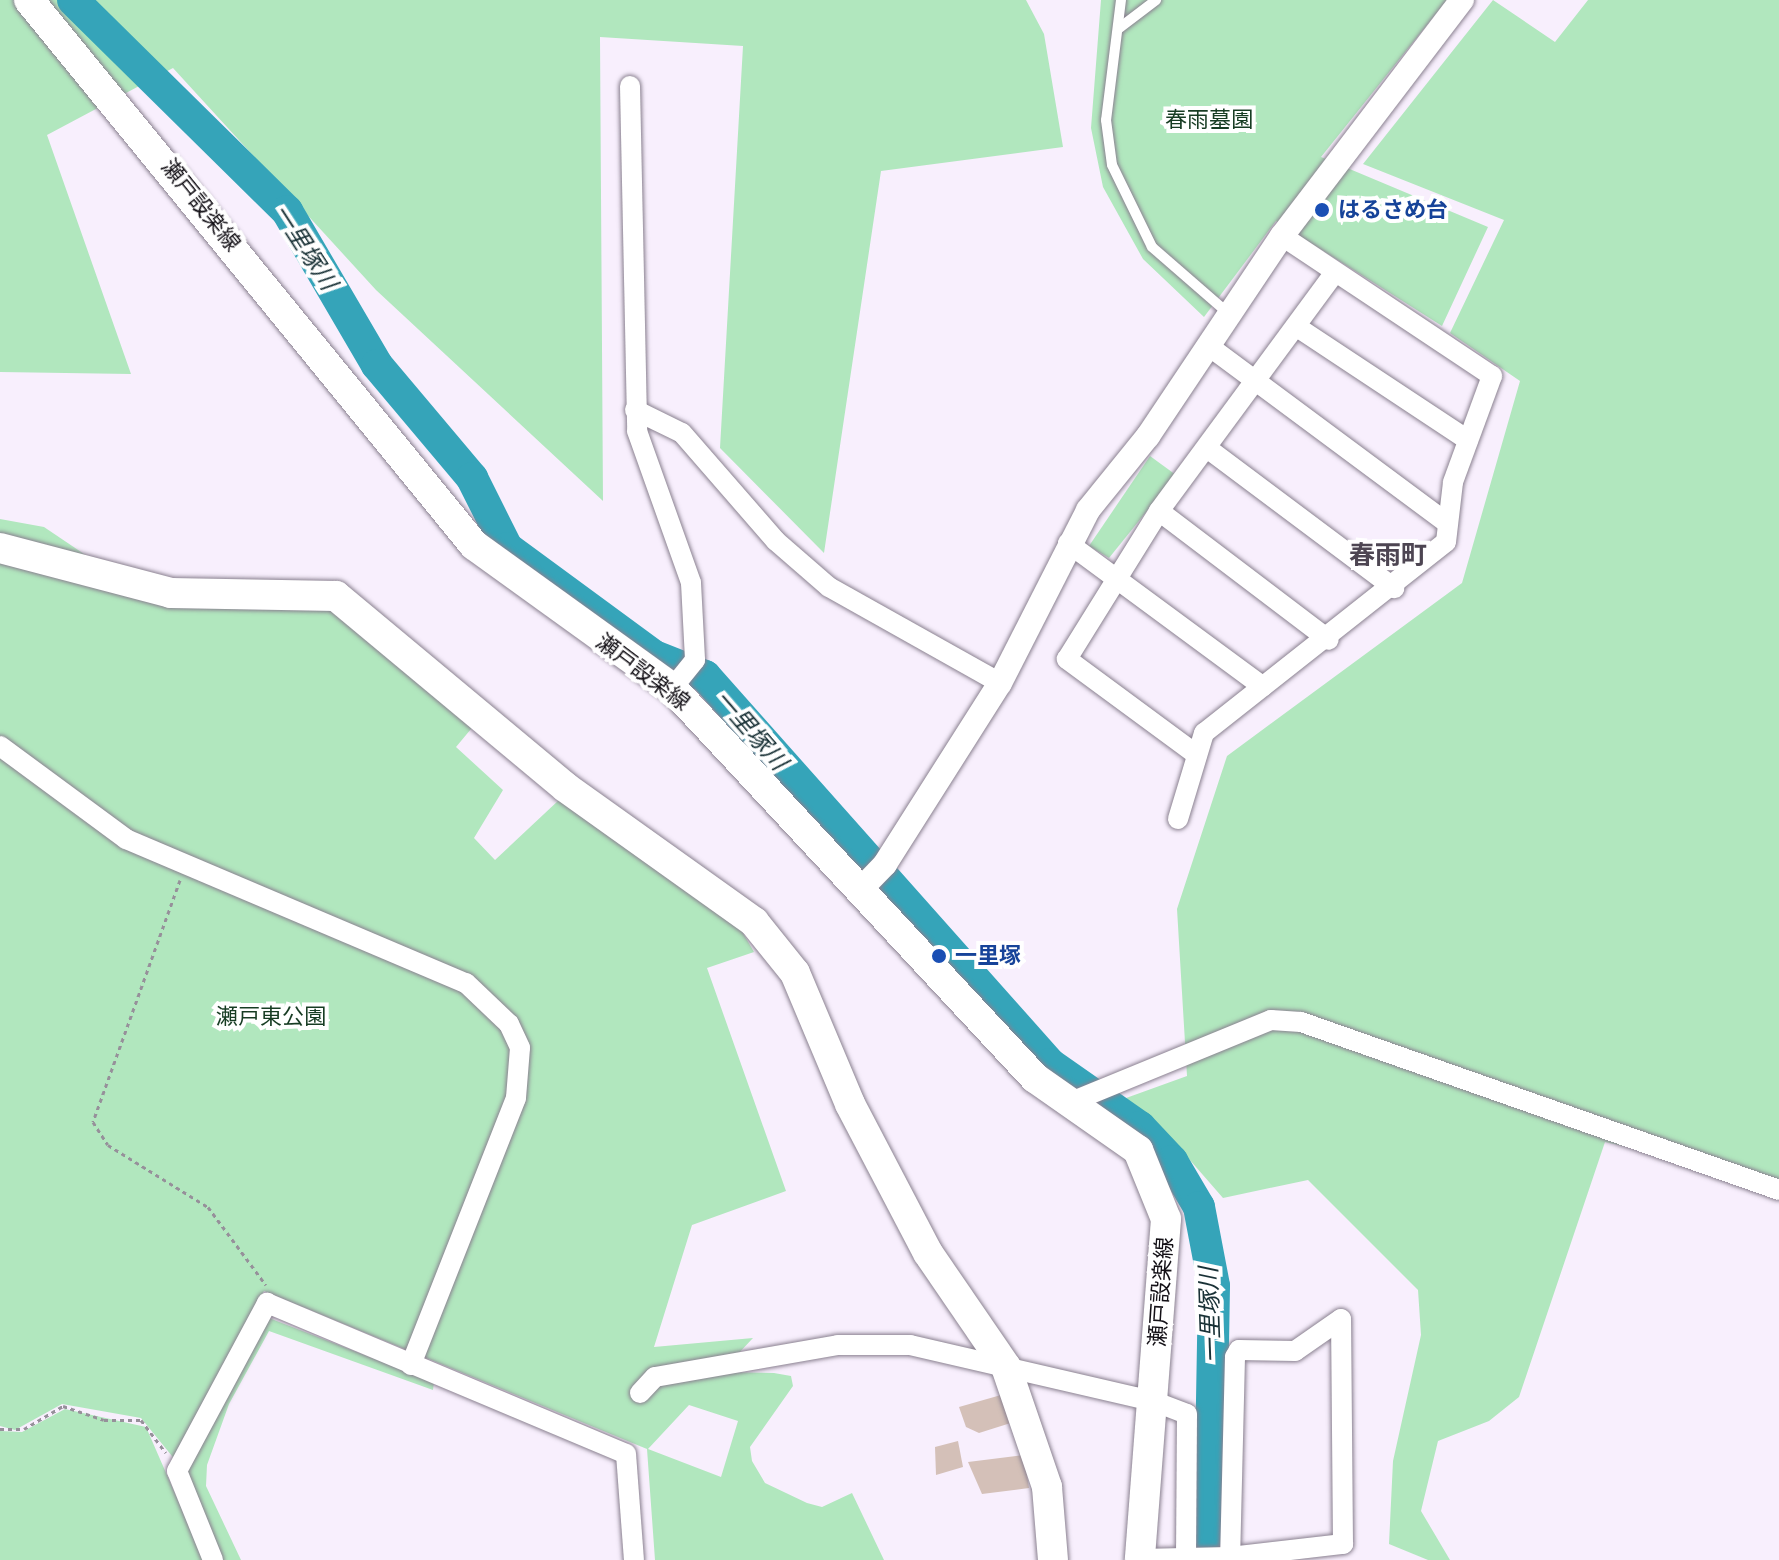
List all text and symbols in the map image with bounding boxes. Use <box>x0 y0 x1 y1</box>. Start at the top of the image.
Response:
park label: 春雨墓園 <box>1165 107 1253 133</box>
street label: 瀬戸設楽線 <box>156 154 246 256</box>
place label: はるさめ台 <box>1338 197 1448 223</box>
water label: 一里塚川 <box>267 199 343 295</box>
marker: はるさめ台 <box>1313 201 1331 219</box>
district label: 春雨町 <box>1349 540 1427 572</box>
street label: 瀬戸設楽線 <box>591 628 695 716</box>
water label: 一里塚川 <box>709 684 793 776</box>
place label: 一里塚 <box>955 943 1021 969</box>
marker: 一里塚 <box>930 947 948 965</box>
park label: 瀬戸東公園 <box>216 1004 326 1030</box>
street label: 瀬戸設楽線 <box>1144 1236 1178 1348</box>
water label: 一里塚川 <box>1194 1267 1226 1363</box>

